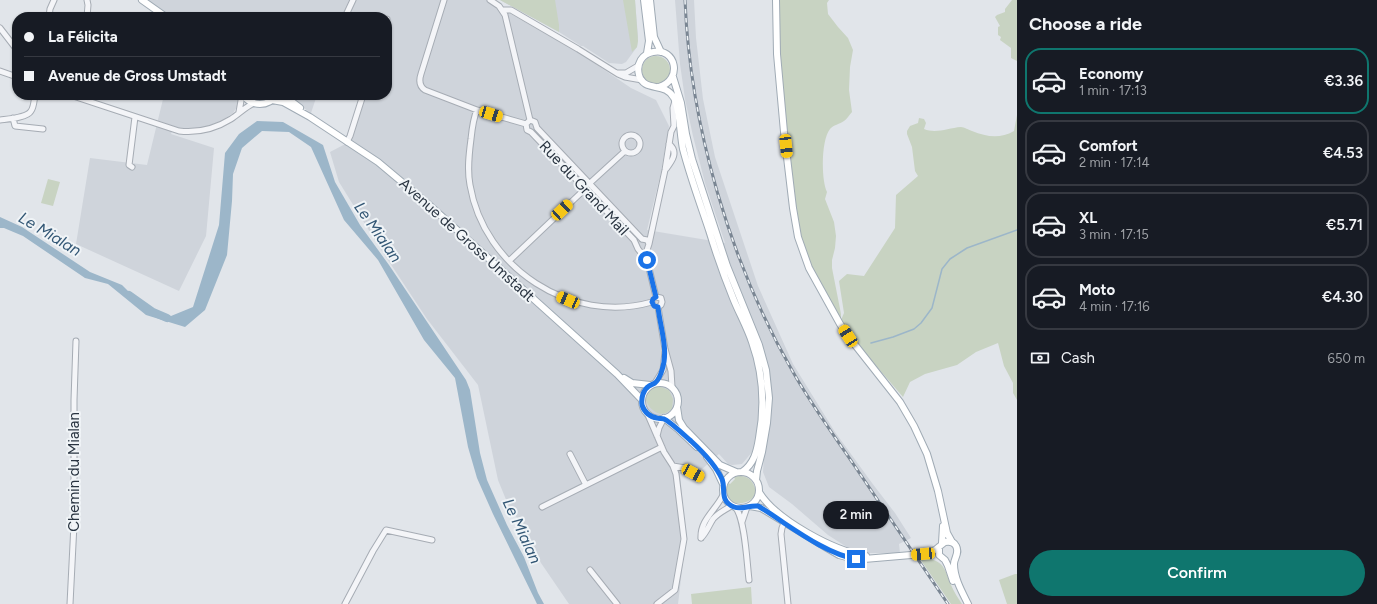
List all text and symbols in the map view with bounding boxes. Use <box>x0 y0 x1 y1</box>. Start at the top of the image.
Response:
text: Choose a ride <box>1029 13 1142 35</box>
text: La Félicita <box>48 28 118 46</box>
icon: car <box>1031 63 1067 99</box>
text: Economy <box>1079 65 1144 83</box>
text: Avenue de Gross Umstadt <box>48 67 227 85</box>
text: €3.36 <box>1324 72 1363 90</box>
text: 1 min · 17:13 <box>1079 83 1147 98</box>
car <box>478 105 504 123</box>
car <box>779 133 793 159</box>
icon: car <box>1031 135 1067 171</box>
street label: Rue du Grand Mail <box>536 137 632 239</box>
text: Comfort <box>1079 137 1138 155</box>
text: €4.53 <box>1323 144 1363 162</box>
text: 2 min · 17:14 <box>1079 155 1150 170</box>
street label: Avenue de Gross Umstadt <box>396 174 539 306</box>
car <box>549 197 575 223</box>
water label: Le Mialan <box>350 198 406 266</box>
icon: car <box>1031 207 1067 243</box>
water label: Le Mialan <box>15 208 85 260</box>
text: XL <box>1079 209 1097 227</box>
text: €5.71 <box>1326 216 1363 234</box>
text: 3 min · 17:15 <box>1079 227 1149 242</box>
route start <box>638 251 656 269</box>
icon: car <box>1031 279 1067 315</box>
text: Moto <box>1079 281 1115 299</box>
text: €4.30 <box>1322 288 1363 306</box>
car <box>555 290 581 310</box>
text: 4 min · 17:16 <box>1079 299 1150 314</box>
car <box>836 323 860 349</box>
icon: cash <box>1029 347 1051 369</box>
text: Cash <box>1061 349 1095 367</box>
text: 650 m <box>1328 351 1365 366</box>
street label: Chemin du Mialan <box>65 412 83 532</box>
car <box>680 462 706 484</box>
water label: Le Mialan <box>499 495 545 567</box>
callout: 2 min <box>823 501 889 529</box>
text: 2 min <box>840 507 872 522</box>
car <box>911 547 935 561</box>
route end <box>847 550 865 568</box>
button: Confirm <box>1029 550 1365 596</box>

